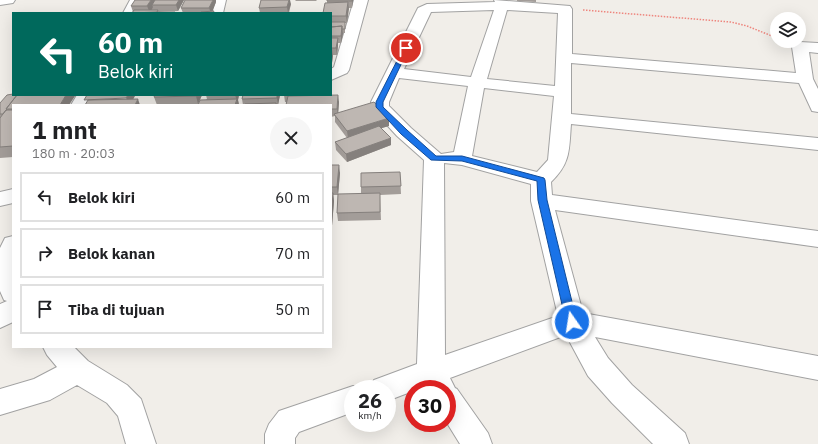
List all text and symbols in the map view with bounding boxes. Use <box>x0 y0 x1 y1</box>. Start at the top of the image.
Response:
map controls <box>770 12 806 48</box>
button: layers <box>770 12 806 48</box>
text: 60 m <box>98 24 163 61</box>
icon: left <box>32 28 84 80</box>
pin <box>389 31 423 65</box>
icon: arrive <box>395 37 417 59</box>
text: Belok kiri <box>98 60 173 83</box>
text: 1 mnt <box>32 114 97 146</box>
button: close <box>270 117 312 159</box>
text: 180 m · 20:03 <box>32 145 115 162</box>
icon: left <box>34 186 56 208</box>
text: Belok kiri <box>68 188 135 207</box>
text: 60 m <box>275 188 310 207</box>
icon: right <box>34 242 56 264</box>
text: Belok kanan <box>68 244 155 263</box>
text: 70 m <box>275 244 310 263</box>
icon: arrive <box>34 298 56 320</box>
text: Tiba di tujuan <box>68 300 165 319</box>
text: 50 m <box>275 300 310 319</box>
position arrow <box>551 301 593 343</box>
speed limit sign: 30 <box>404 380 456 432</box>
text: 26 <box>358 387 382 414</box>
text: km/h <box>358 409 382 422</box>

